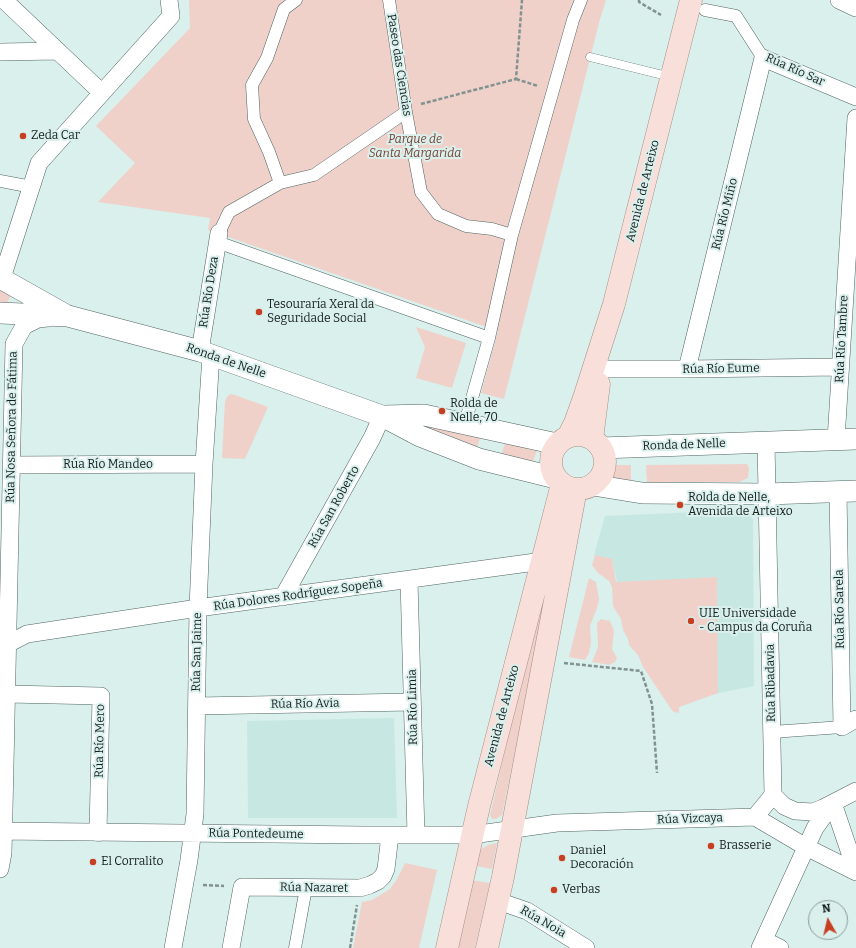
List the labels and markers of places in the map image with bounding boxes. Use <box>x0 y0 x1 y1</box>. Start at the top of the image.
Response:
place label: Zeda Car <box>31 129 80 143</box>
marker: Zeda Car <box>18 131 28 141</box>
place label: Tesouraría Xeral da Seguridade Social <box>267 298 374 326</box>
marker: Tesouraría Xeral da Seguridade Social <box>254 307 264 317</box>
place label: Rolda de Nelle, 70 <box>450 397 498 425</box>
marker: Rolda de Nelle, 70 <box>437 406 447 416</box>
place label: Rolda de Nelle, Avenida de Arteixo <box>688 491 793 519</box>
marker: Rolda de Nelle, Avenida de Arteixo <box>675 500 685 510</box>
place label: UIE Universidade - Campus da Coruña <box>699 607 812 635</box>
marker: UIE Universidade - Campus da Coruña <box>686 616 696 626</box>
place label: Brasserie <box>719 839 771 853</box>
marker: Brasserie <box>706 841 716 851</box>
place label: Daniel Decoración <box>570 844 633 872</box>
marker: Daniel Decoración <box>557 853 567 863</box>
place label: El Corralito <box>101 855 163 869</box>
marker: El Corralito <box>88 857 98 867</box>
place label: Verbas <box>562 883 600 897</box>
marker: Verbas <box>549 885 559 895</box>

